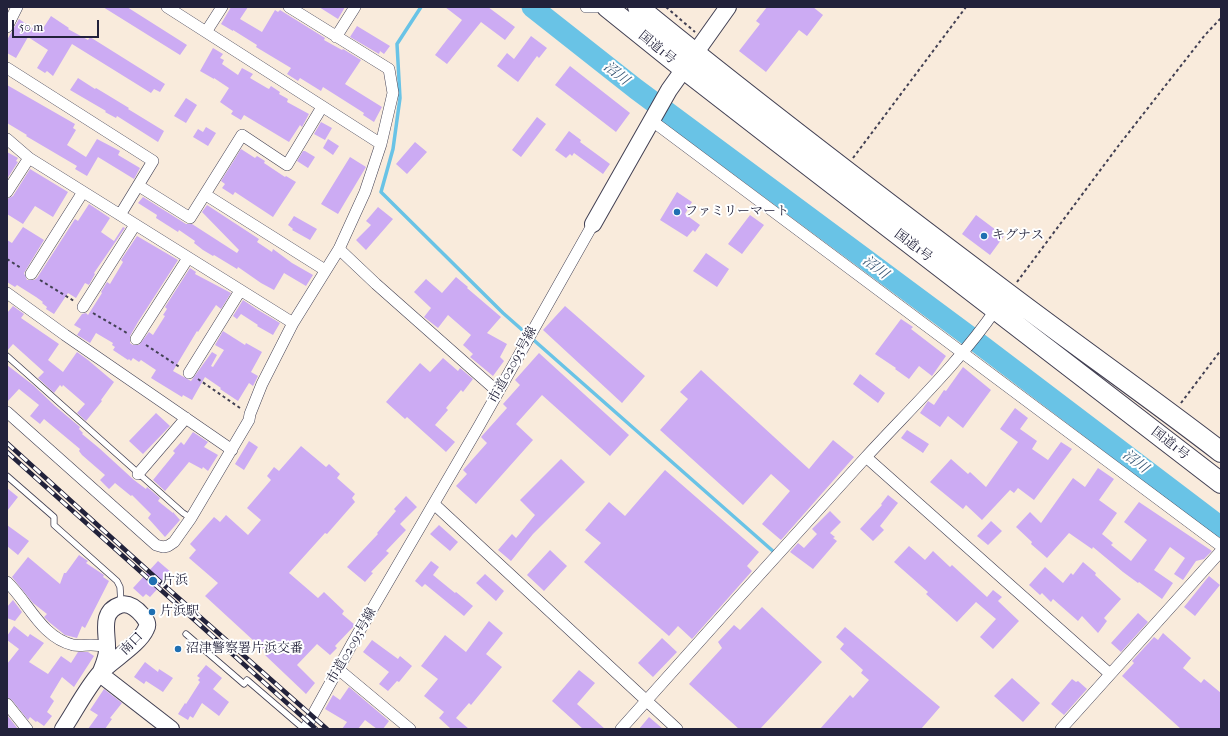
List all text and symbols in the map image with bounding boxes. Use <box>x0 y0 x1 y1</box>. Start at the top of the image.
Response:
scale bar <box>14 12 101 38</box>
text: 50 m <box>19 20 43 34</box>
street label: 国道1号 <box>635 28 679 68</box>
water label: 沼川 <box>600 59 632 89</box>
place label: ファミリーマート <box>685 204 789 220</box>
marker: ファミリーマート <box>672 207 682 217</box>
street label: 国道1号 <box>891 227 935 265</box>
place label: キグナス <box>992 228 1044 244</box>
marker: キグナス <box>979 231 989 241</box>
water label: 沼川 <box>859 253 891 283</box>
street label: 市道02093号線 <box>486 324 540 406</box>
street label: 国道1号 <box>1148 424 1192 464</box>
water label: 沼川 <box>1119 447 1151 477</box>
place label: 片浜 <box>162 573 188 589</box>
marker: 片浜 <box>147 575 159 587</box>
place label: 片浜駅 <box>160 604 199 620</box>
street label: 市道02093号線 <box>324 605 380 687</box>
marker: 片浜駅 <box>147 607 157 617</box>
street label: 南口 <box>117 629 147 659</box>
place label: 沼津警察署片浜交番 <box>186 641 303 657</box>
marker: 沼津警察署片浜交番 <box>173 644 183 654</box>

